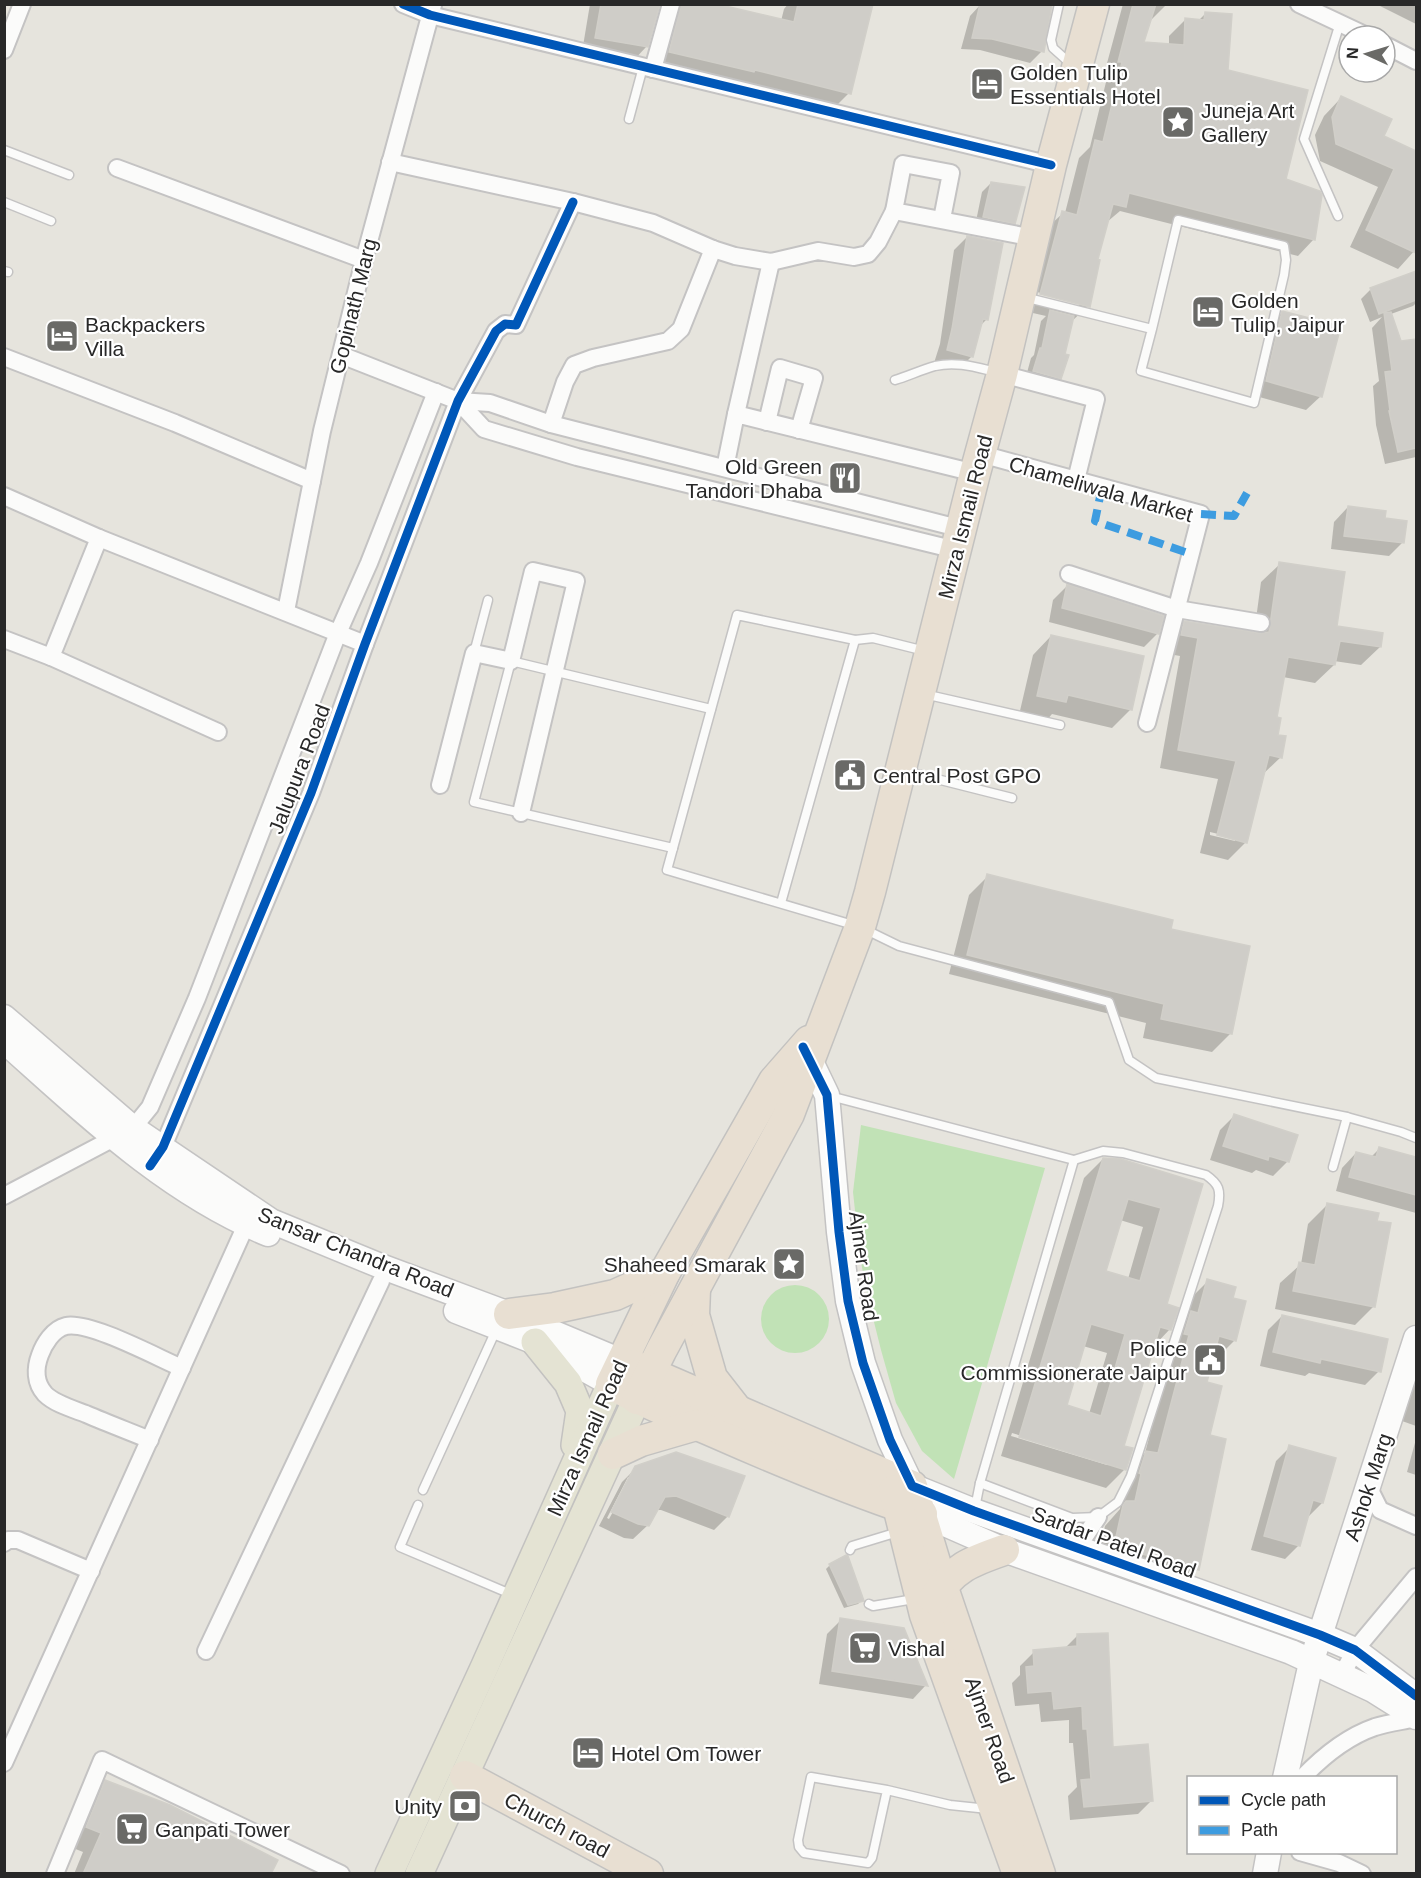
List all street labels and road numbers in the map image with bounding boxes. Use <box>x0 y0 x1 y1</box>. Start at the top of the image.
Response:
street label: Gopinath Marg <box>325 236 381 376</box>
street label: Mirza Ismail Road <box>934 433 996 601</box>
street label: Chameliwala Market <box>1006 452 1196 526</box>
street label: Jalupura Road <box>264 701 334 837</box>
street label: Sansar Chandra Road <box>255 1202 457 1302</box>
street label: Ajmer Road <box>845 1209 883 1323</box>
street label: Mirza Ismail Road <box>542 1357 632 1519</box>
street label: Ashok Marg <box>1340 1430 1396 1544</box>
street label: Sardar Patel Road <box>1029 1502 1199 1582</box>
street label: Ajmer Road <box>961 1674 1019 1786</box>
street label: Church road <box>501 1788 613 1862</box>

